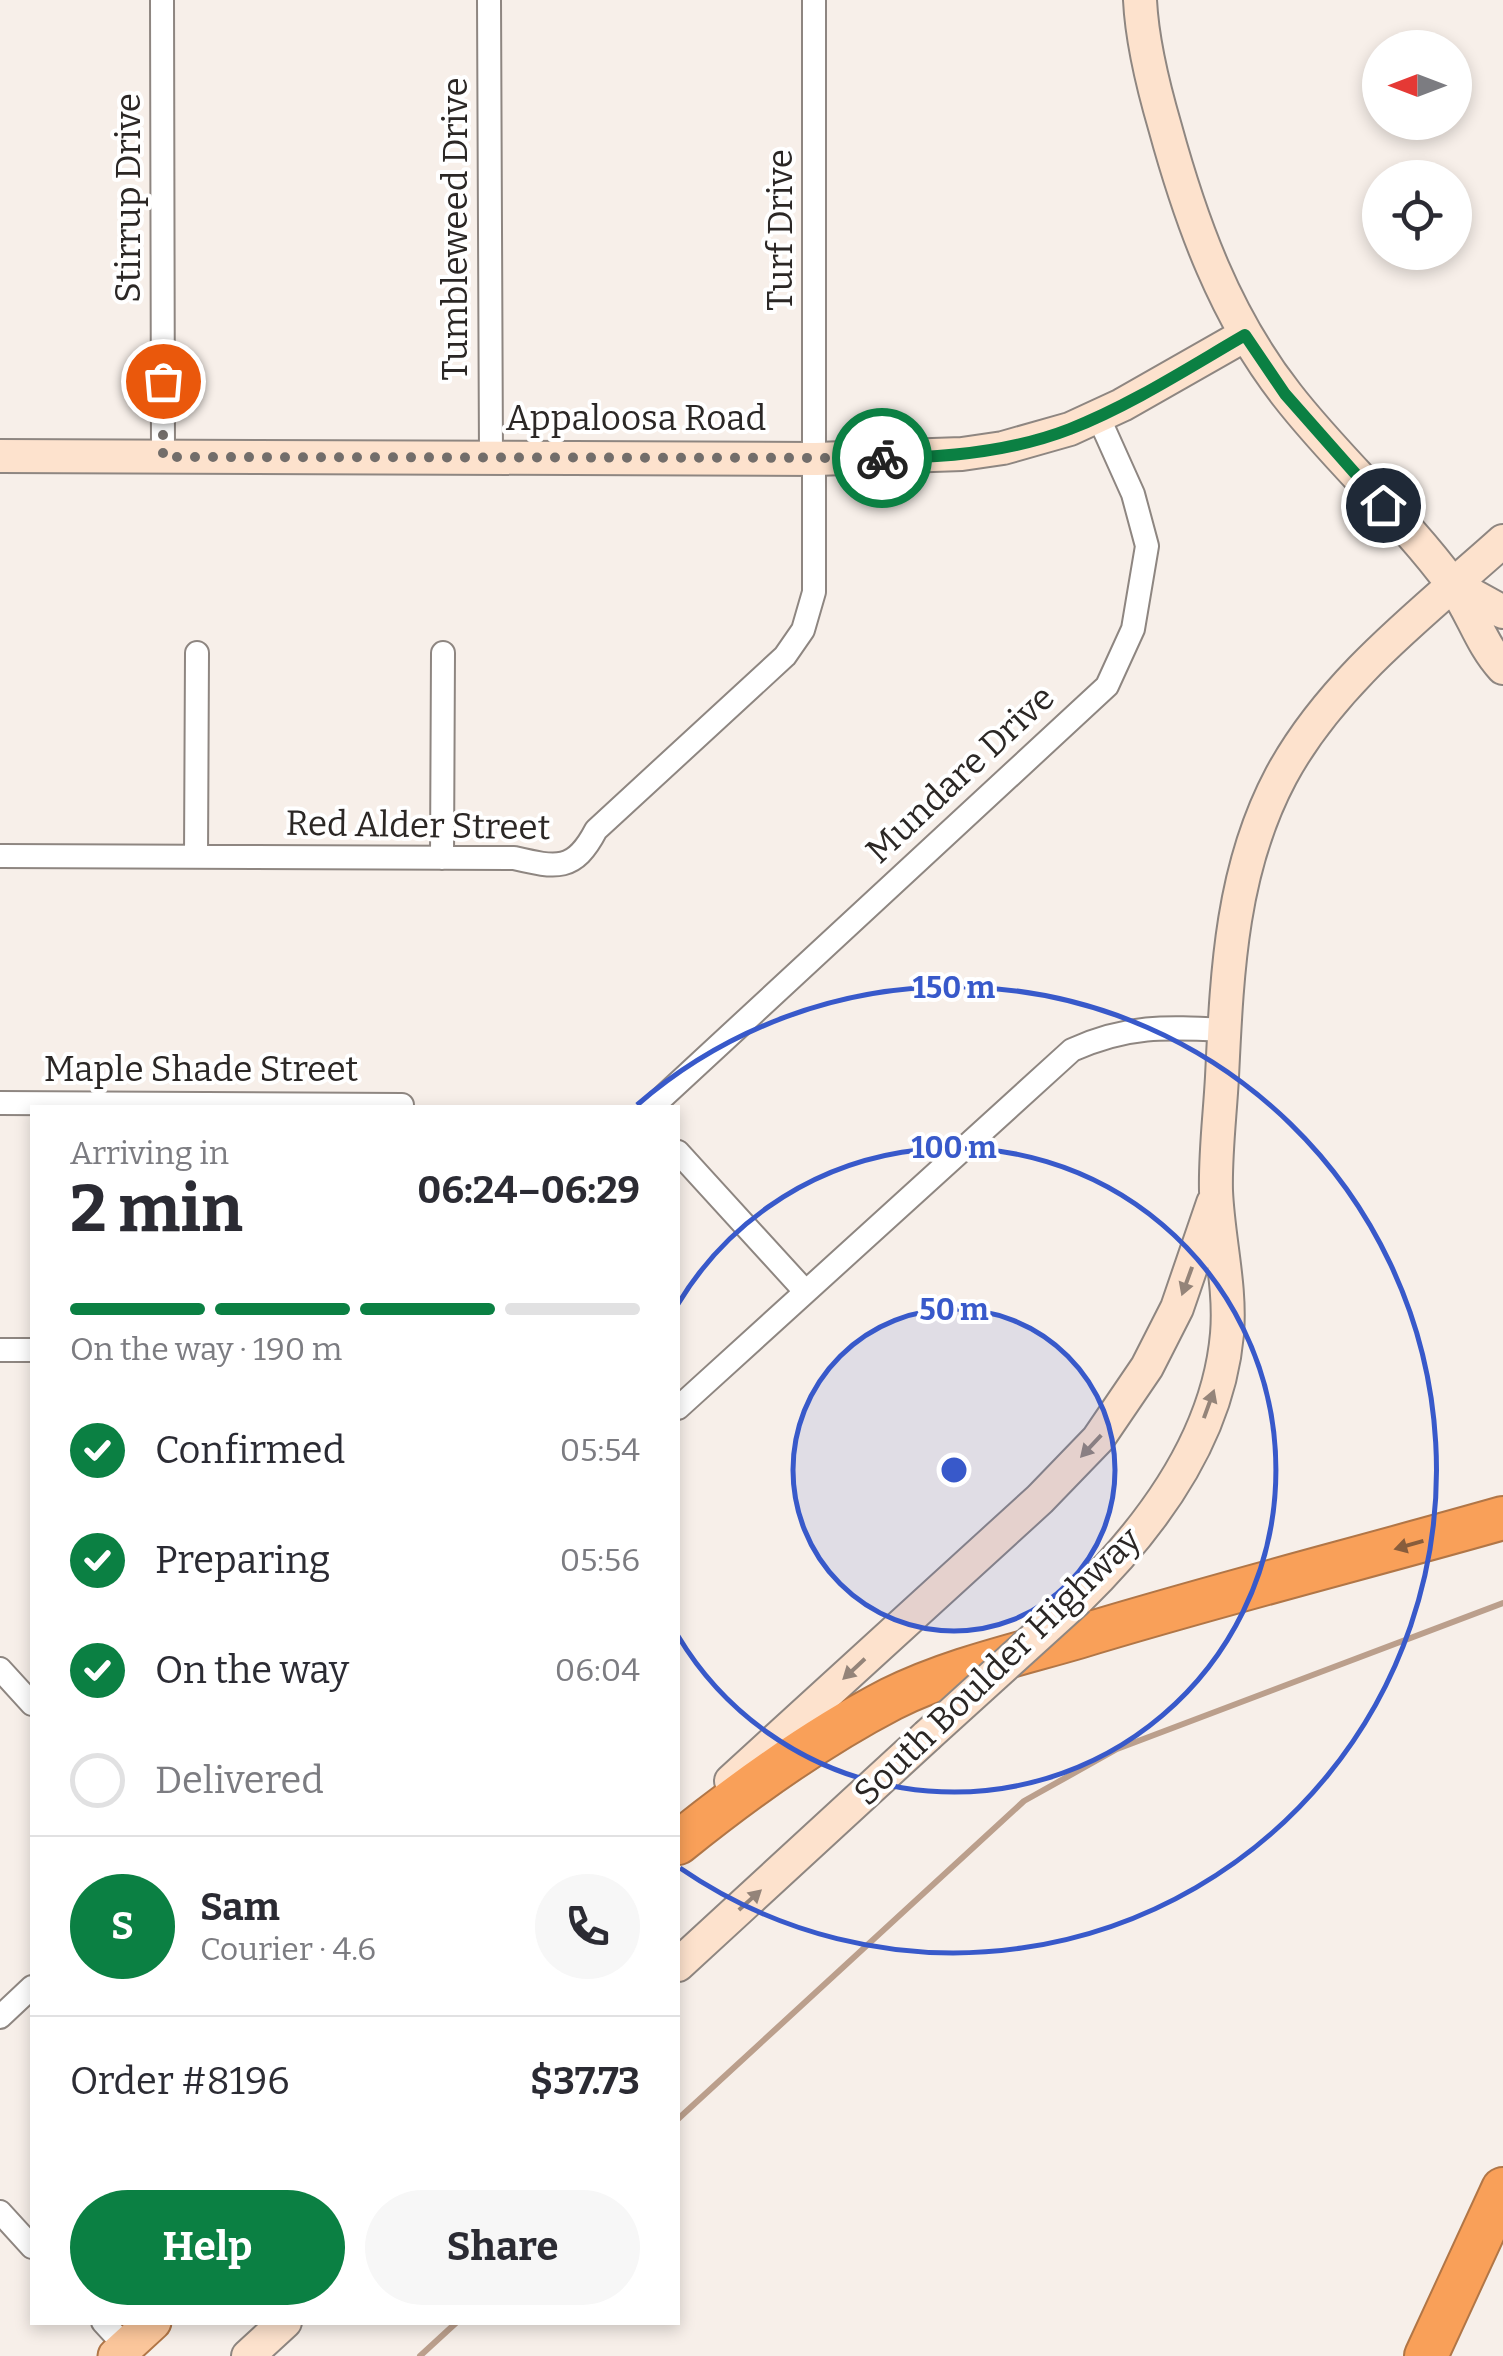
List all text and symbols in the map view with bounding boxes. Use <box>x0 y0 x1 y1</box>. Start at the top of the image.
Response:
north arrow <box>1362 30 1472 140</box>
map controls <box>1362 30 1472 270</box>
street label: Tumbleweed Drive <box>434 77 476 381</box>
street label: Stirrup Drive <box>107 93 149 303</box>
street label: Turf Drive <box>759 149 801 311</box>
button: locate <box>1362 160 1472 270</box>
pin <box>121 339 206 424</box>
icon: bag <box>136 354 191 409</box>
street label: Appaloosa Road <box>506 397 766 439</box>
courier <box>832 408 932 508</box>
icon: bike <box>855 431 910 486</box>
pin <box>1341 463 1426 548</box>
icon: home <box>1356 478 1411 533</box>
street label: Mundare Drive <box>857 676 1063 872</box>
street label: Red Alder Street <box>285 802 551 848</box>
text: 150 m <box>913 970 996 1006</box>
street label: Maple Shade Street <box>44 1048 359 1090</box>
text: 100 m <box>911 1130 997 1166</box>
text: Arriving in <box>70 1134 229 1172</box>
text: 06:24–06:29 <box>417 1167 640 1213</box>
text: 2 min <box>70 1170 243 1248</box>
one-way arrow <box>1179 1266 1194 1296</box>
text: 50 m <box>919 1292 989 1328</box>
text: On the way · 190 m <box>70 1330 342 1368</box>
one-way arrow <box>1202 1389 1217 1419</box>
icon: check <box>70 1423 125 1478</box>
text: Confirmed <box>155 1427 345 1473</box>
text: 05:54 <box>560 1431 640 1469</box>
one-way arrow <box>1080 1434 1103 1458</box>
centre of rings <box>936 1452 972 1488</box>
street label: South Boulder Highway <box>845 1518 1149 1814</box>
icon: check <box>70 1533 125 1588</box>
text: Preparing <box>155 1537 330 1583</box>
one-way arrow <box>1393 1537 1424 1553</box>
text: 05:56 <box>560 1541 640 1579</box>
icon: check <box>70 1643 125 1698</box>
text: On the way <box>155 1647 349 1693</box>
text: 06:04 <box>555 1651 640 1689</box>
one-way arrow <box>843 1657 867 1680</box>
text: Delivered <box>155 1757 324 1803</box>
button: phone <box>535 1874 640 1979</box>
text: Sam <box>200 1884 280 1930</box>
one-way arrow <box>737 1889 762 1911</box>
text: S <box>111 1903 134 1949</box>
text: Courier · 4.6 <box>200 1930 376 1968</box>
text: Order #8196 <box>70 2058 290 2104</box>
text: $37.73 <box>530 2058 640 2104</box>
button: Help <box>70 2190 345 2305</box>
button: Share <box>365 2190 640 2305</box>

